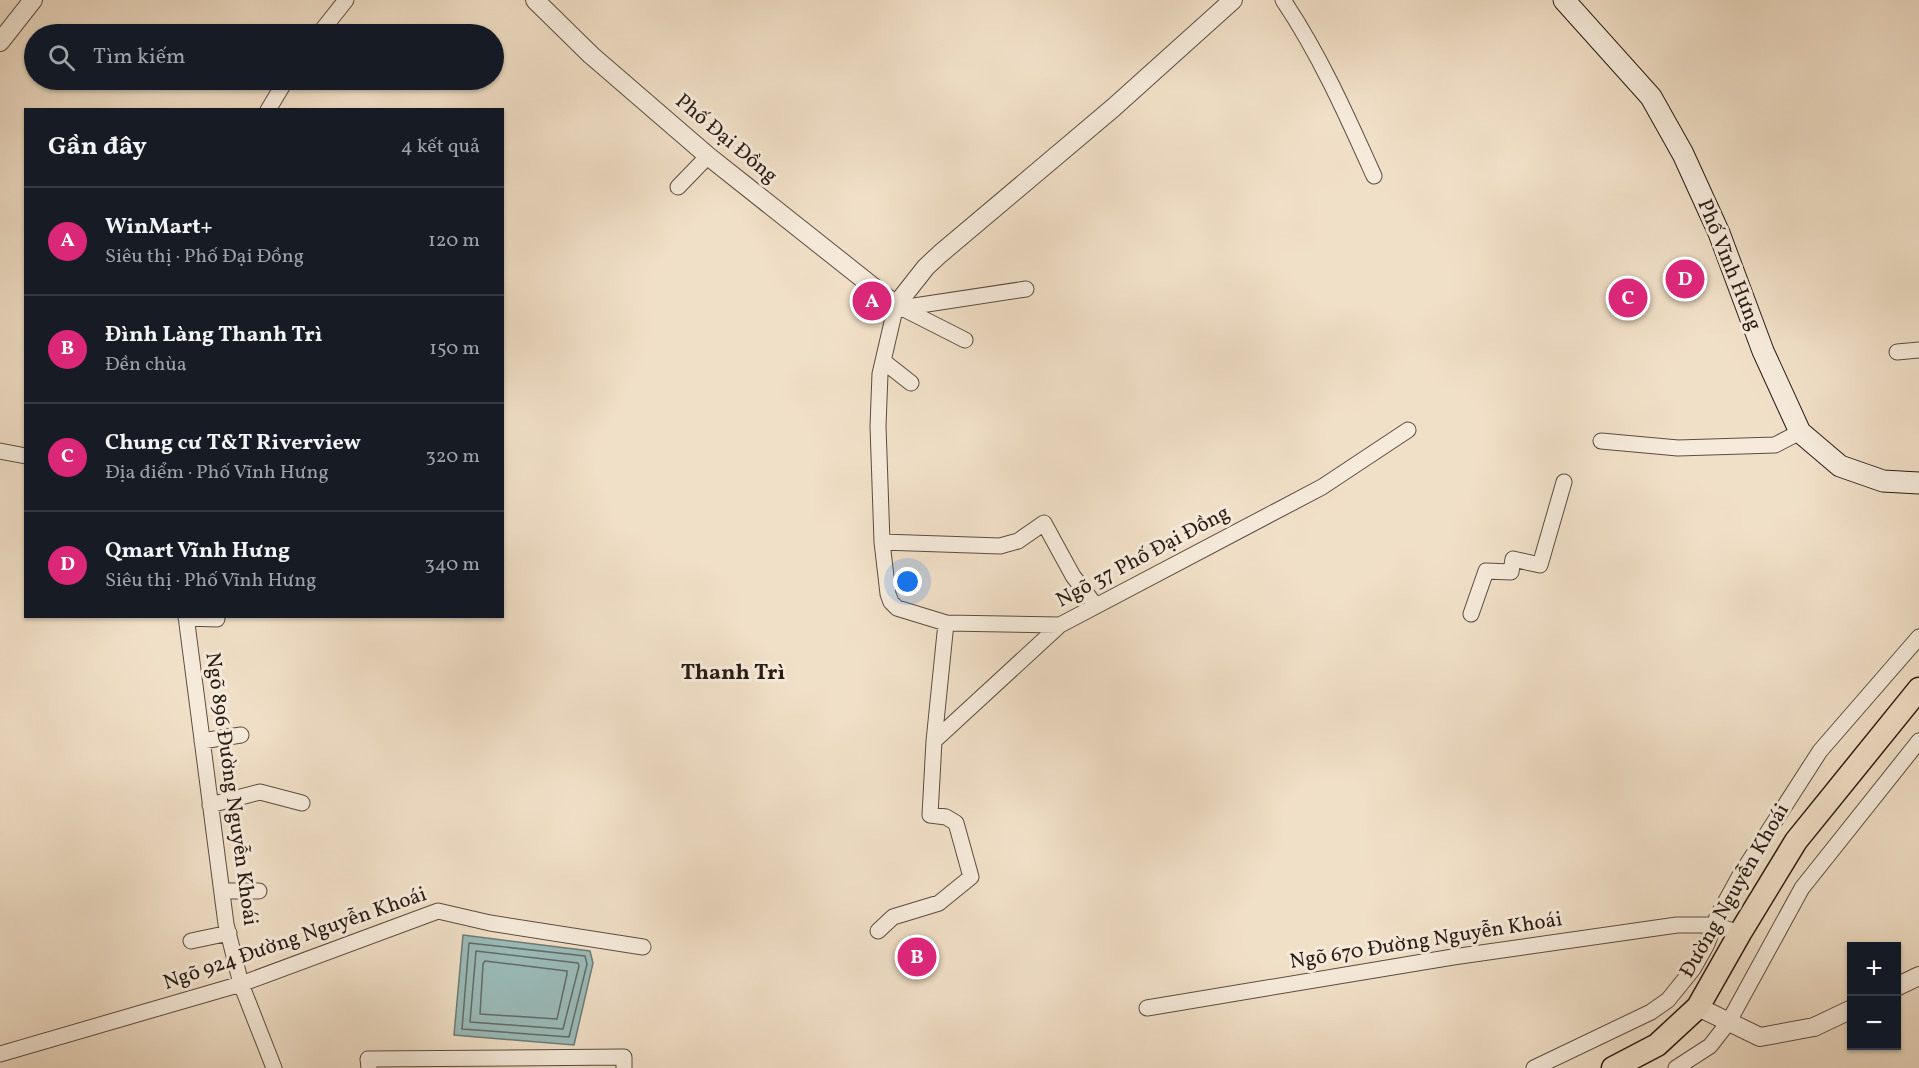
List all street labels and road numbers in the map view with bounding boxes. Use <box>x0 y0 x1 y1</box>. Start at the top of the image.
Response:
street label: Phố Đại Đồng <box>668 87 784 191</box>
street label: Phố Vĩnh Hưng <box>1689 195 1769 335</box>
street label: Ngõ 37 Phố Đại Đồng <box>1051 499 1235 615</box>
street label: Ngõ 896 Đường Nguyễn Khoái <box>197 650 265 928</box>
street label: Đường Nguyễn Khoái <box>1673 798 1797 984</box>
street label: Ngõ 924 Đường Nguyễn Khoái <box>159 880 431 998</box>
street label: Ngõ 670 Đường Nguyễn Khoái <box>1288 905 1564 977</box>

